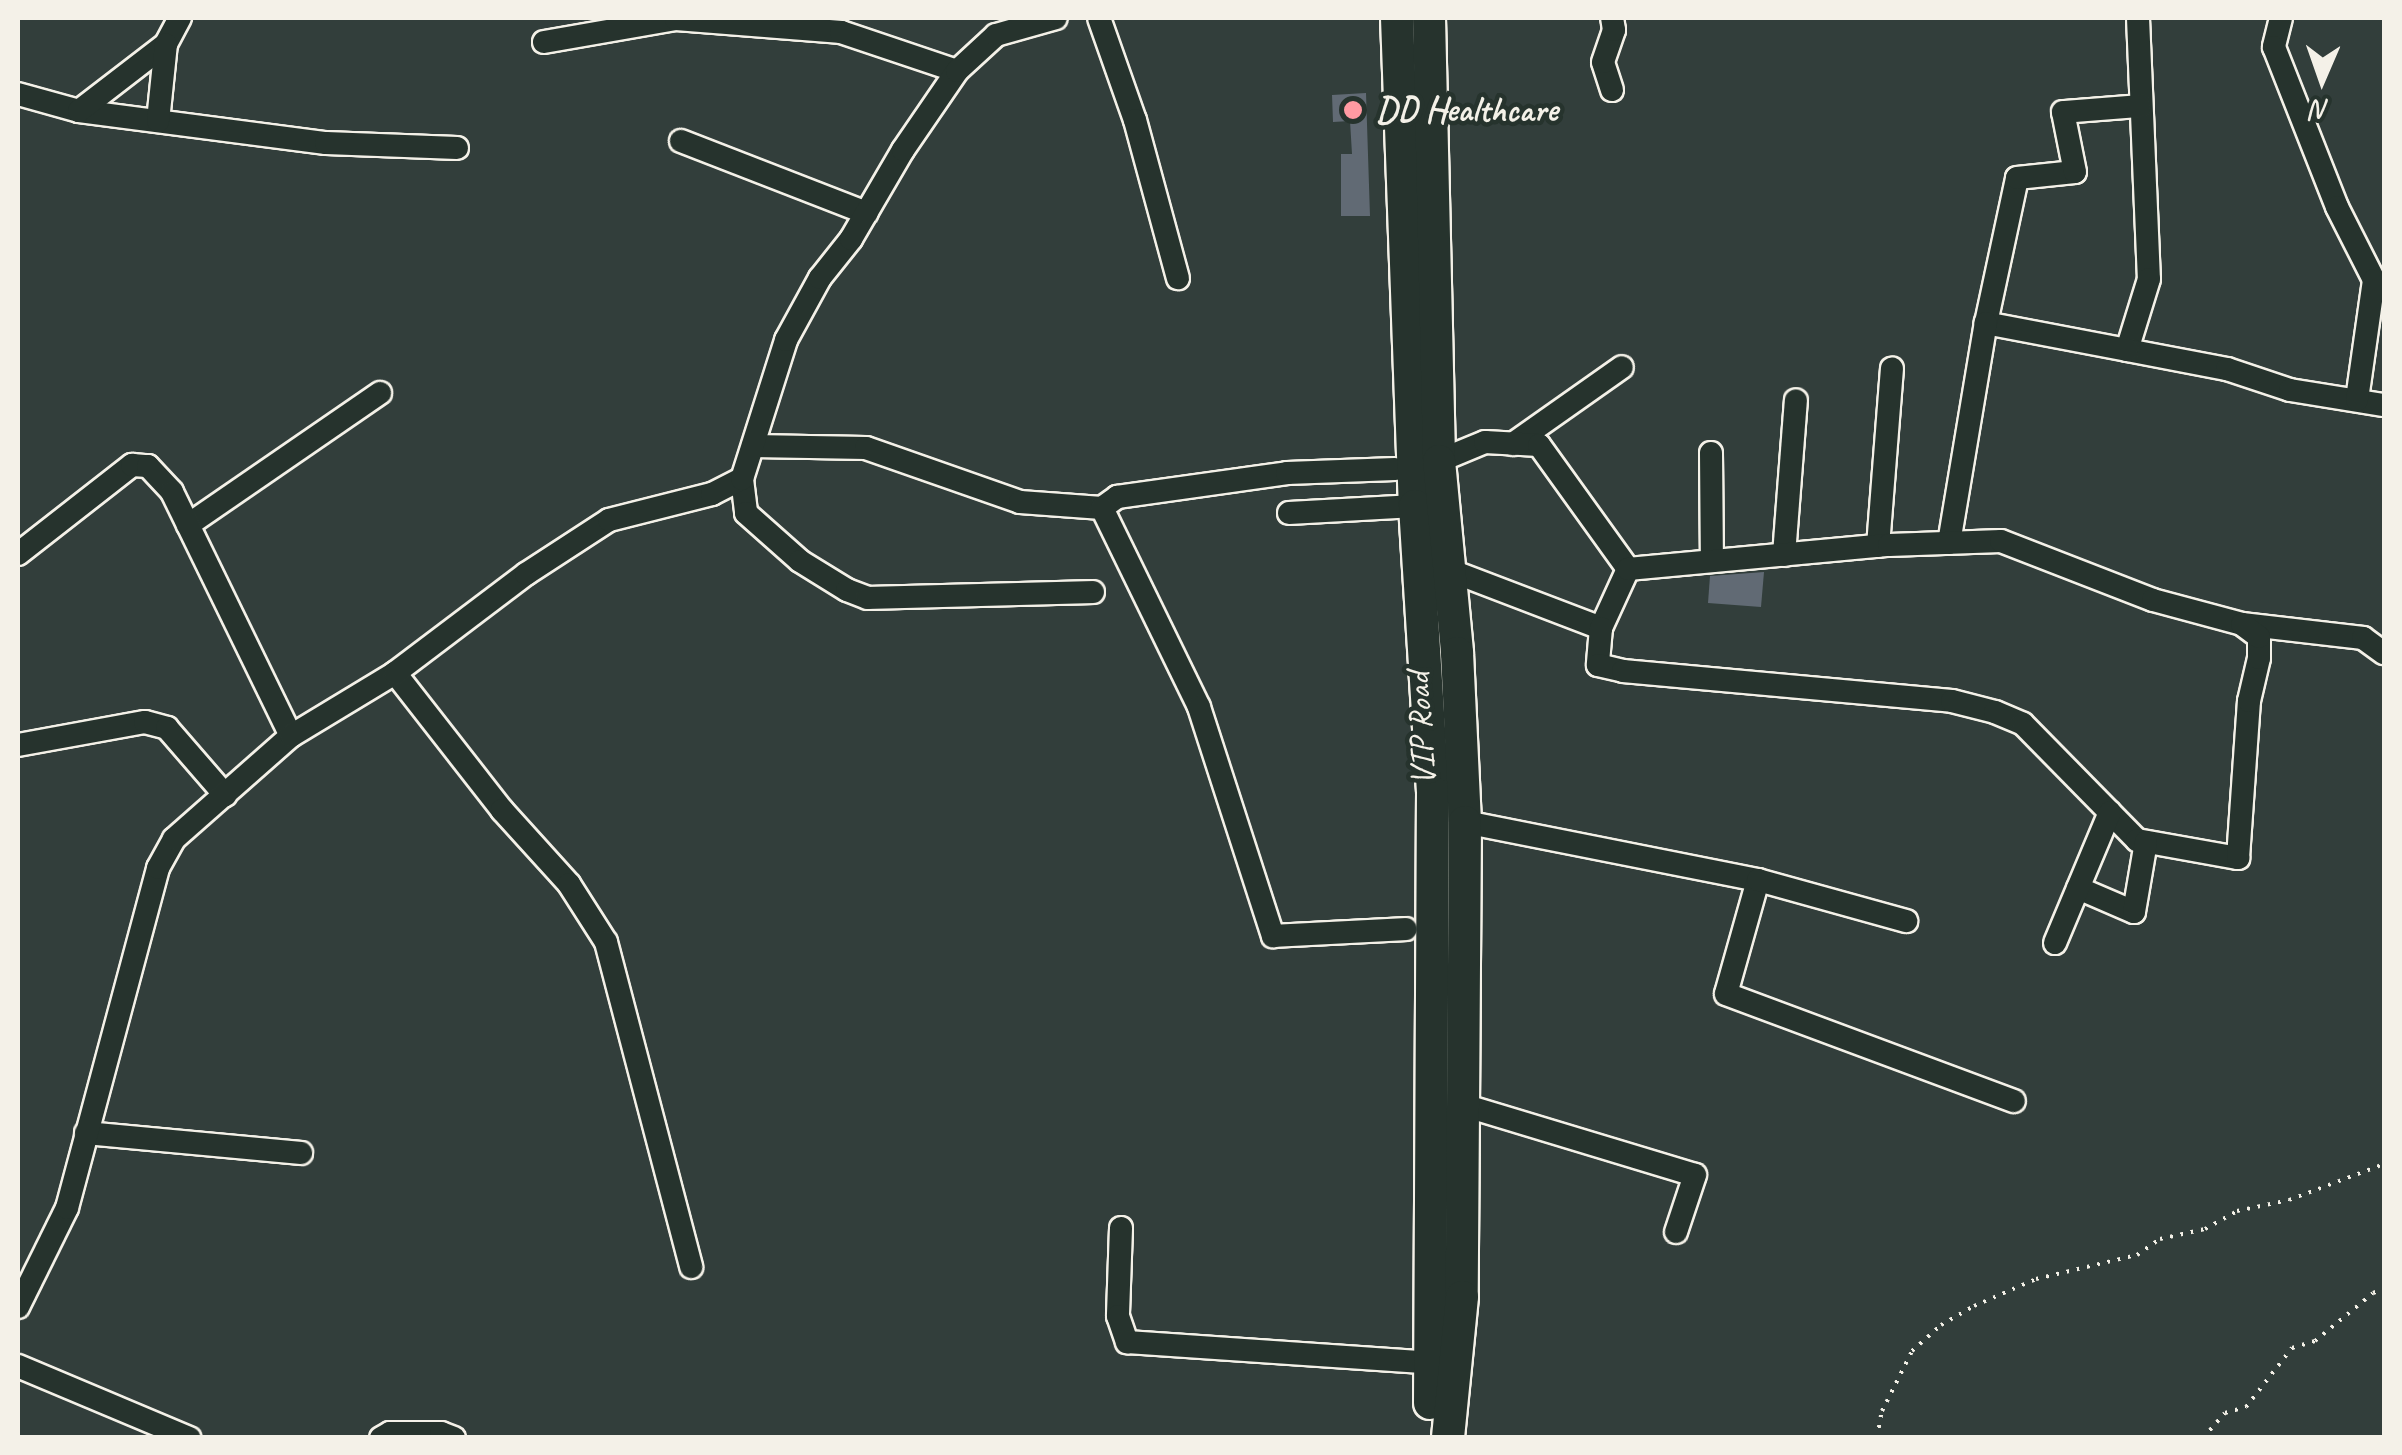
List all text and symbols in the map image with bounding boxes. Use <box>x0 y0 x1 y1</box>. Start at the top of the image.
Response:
north arrow <box>2272 30 2372 130</box>
place label: DD Healthcare <box>1376 89 1557 131</box>
text: N <box>2312 93 2330 128</box>
marker: DD Healthcare <box>1340 97 1366 123</box>
street label: VIP Road <box>1397 671 1445 787</box>

